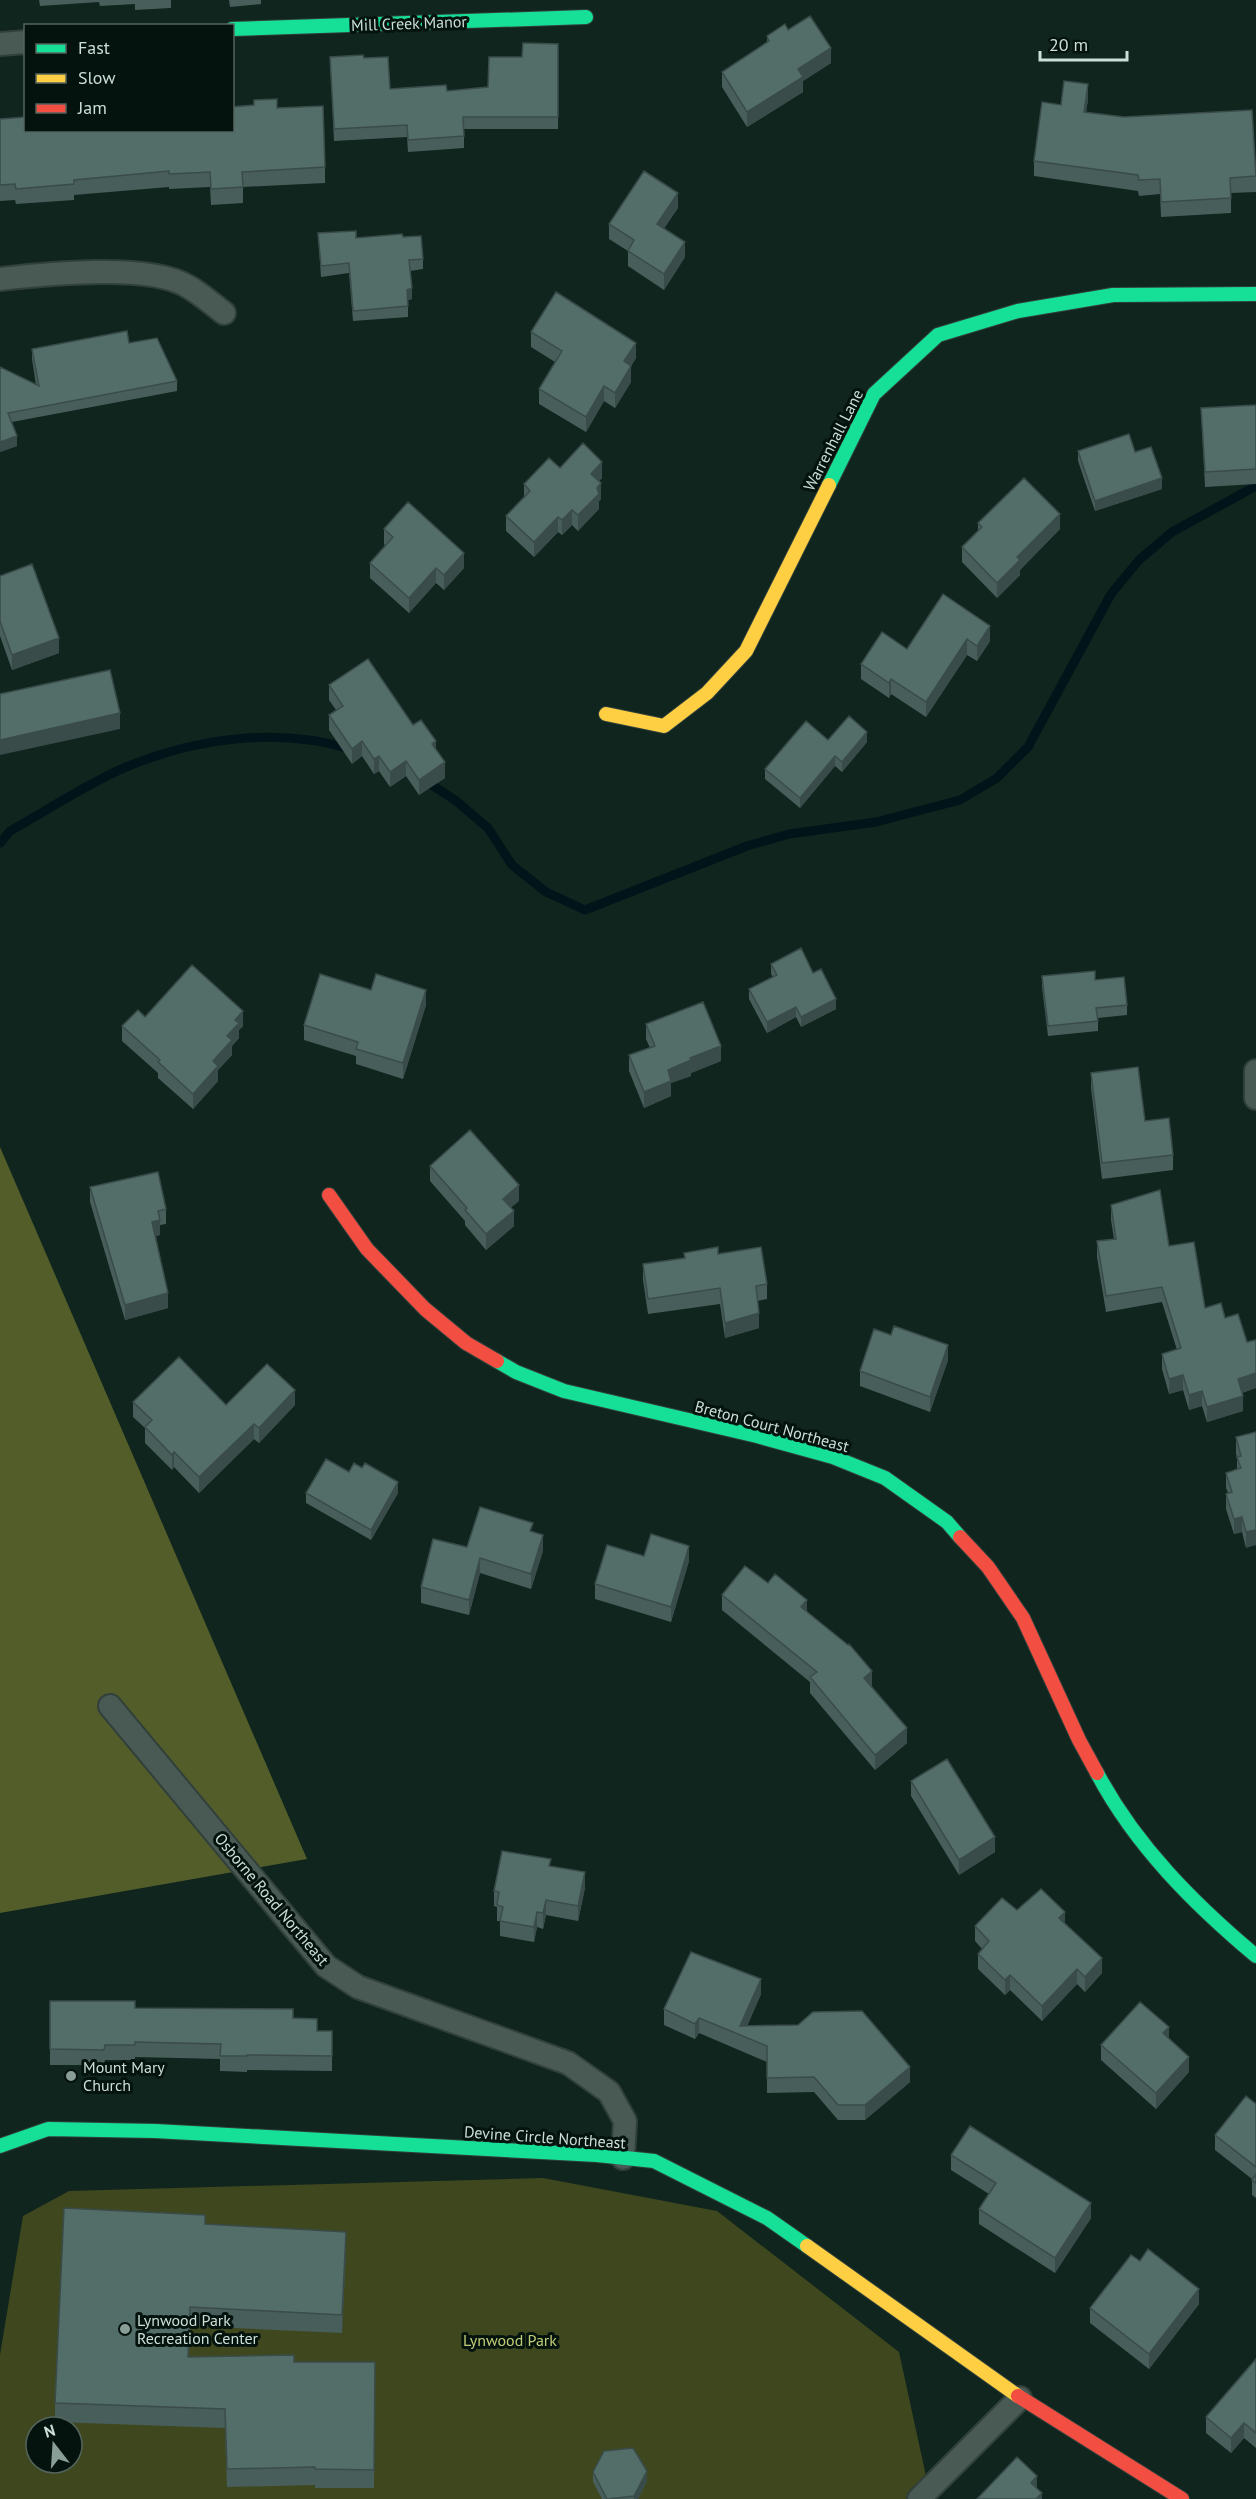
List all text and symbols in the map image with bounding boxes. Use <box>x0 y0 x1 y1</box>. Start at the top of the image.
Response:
street label: Mill Creek Manor <box>351 11 468 35</box>
legend <box>24 24 234 132</box>
scale bar <box>1040 24 1127 62</box>
text: 20 m <box>1049 33 1088 56</box>
text: Fast <box>78 36 110 59</box>
text: Slow <box>78 66 116 89</box>
text: Jam <box>77 96 107 119</box>
street label: Warrenhall Lane <box>799 386 867 494</box>
street label: Breton Court Northeast <box>693 1396 852 1456</box>
street label: Osborne Road Northeast <box>211 1828 334 1970</box>
place label: Mount Mary Church <box>83 2057 165 2095</box>
marker: Mount Mary Church <box>64 2069 78 2083</box>
street label: Devine Circle Northeast <box>463 2121 627 2153</box>
place label: Lynwood Park Recreation Center <box>137 2310 259 2348</box>
marker: Lynwood Park Recreation Center <box>118 2322 132 2336</box>
park label: Lynwood Park <box>463 2330 557 2350</box>
north arrow <box>24 2415 84 2475</box>
text: N <box>42 2420 58 2442</box>

